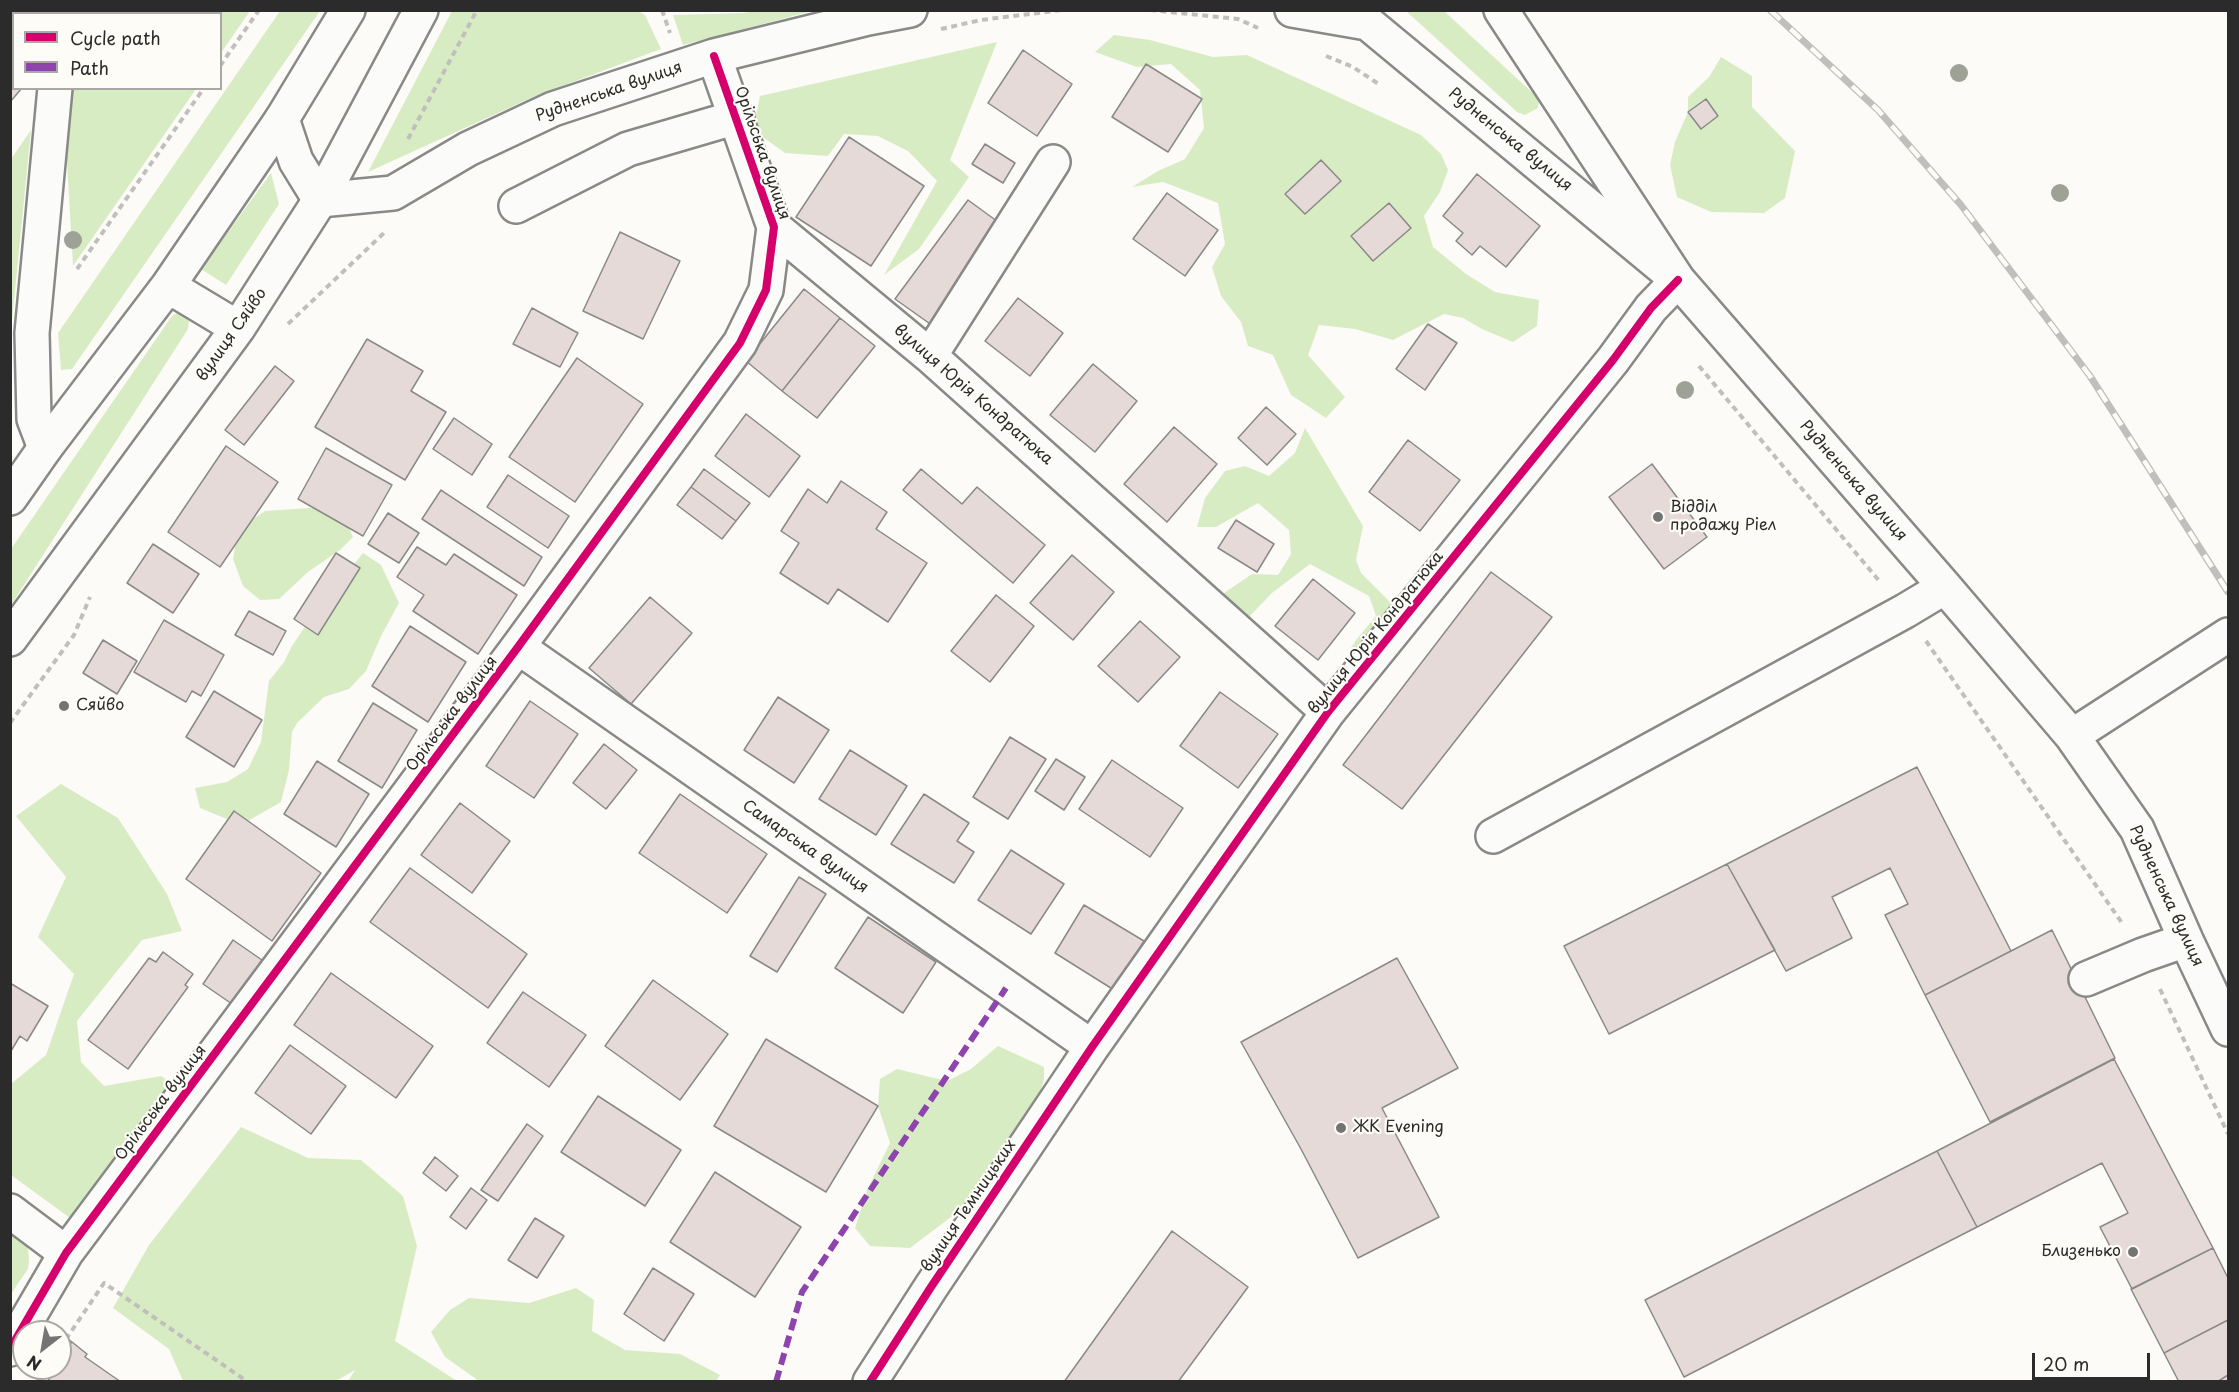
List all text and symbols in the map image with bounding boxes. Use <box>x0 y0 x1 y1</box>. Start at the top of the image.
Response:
legend <box>12 12 222 90</box>
text: Cycle path <box>70 24 161 51</box>
text: Path <box>70 54 109 81</box>
street label: Рудненська вулиця <box>533 58 685 126</box>
street label: Орільська вулиця <box>730 84 794 222</box>
street label: Рудненська вулиця <box>1444 84 1576 196</box>
street label: вулиця Сяйво <box>193 285 271 385</box>
street label: вулиця Юрія Кондратюка <box>890 321 1056 469</box>
street label: Рудненська вулиця <box>1795 417 1911 545</box>
place label: Відділ продажу Ріел <box>1670 498 1776 536</box>
marker: Відділ продажу Ріел <box>1651 510 1665 524</box>
street label: вулиця Юрія Кондратюка <box>1304 548 1448 718</box>
street label: Орільська вулиця <box>402 652 502 776</box>
place label: Сяйво <box>76 696 124 716</box>
marker: Сяйво <box>57 699 71 713</box>
street label: Самарська вулиця <box>738 796 872 898</box>
street label: Рудненська вулиця <box>2125 822 2207 970</box>
street label: Орільська вулиця <box>111 1041 211 1165</box>
place label: ЖК Evening <box>1353 1118 1444 1138</box>
marker: ЖК Evening <box>1334 1121 1348 1135</box>
street label: вулиця Темницьких <box>917 1136 1021 1276</box>
place label: Близенько <box>2042 1242 2121 1262</box>
marker: Близенько <box>2126 1245 2140 1259</box>
north arrow <box>12 1320 72 1380</box>
scale bar <box>2035 1341 2154 1379</box>
text: N <box>22 1350 45 1377</box>
text: 20 m <box>2043 1350 2089 1377</box>

